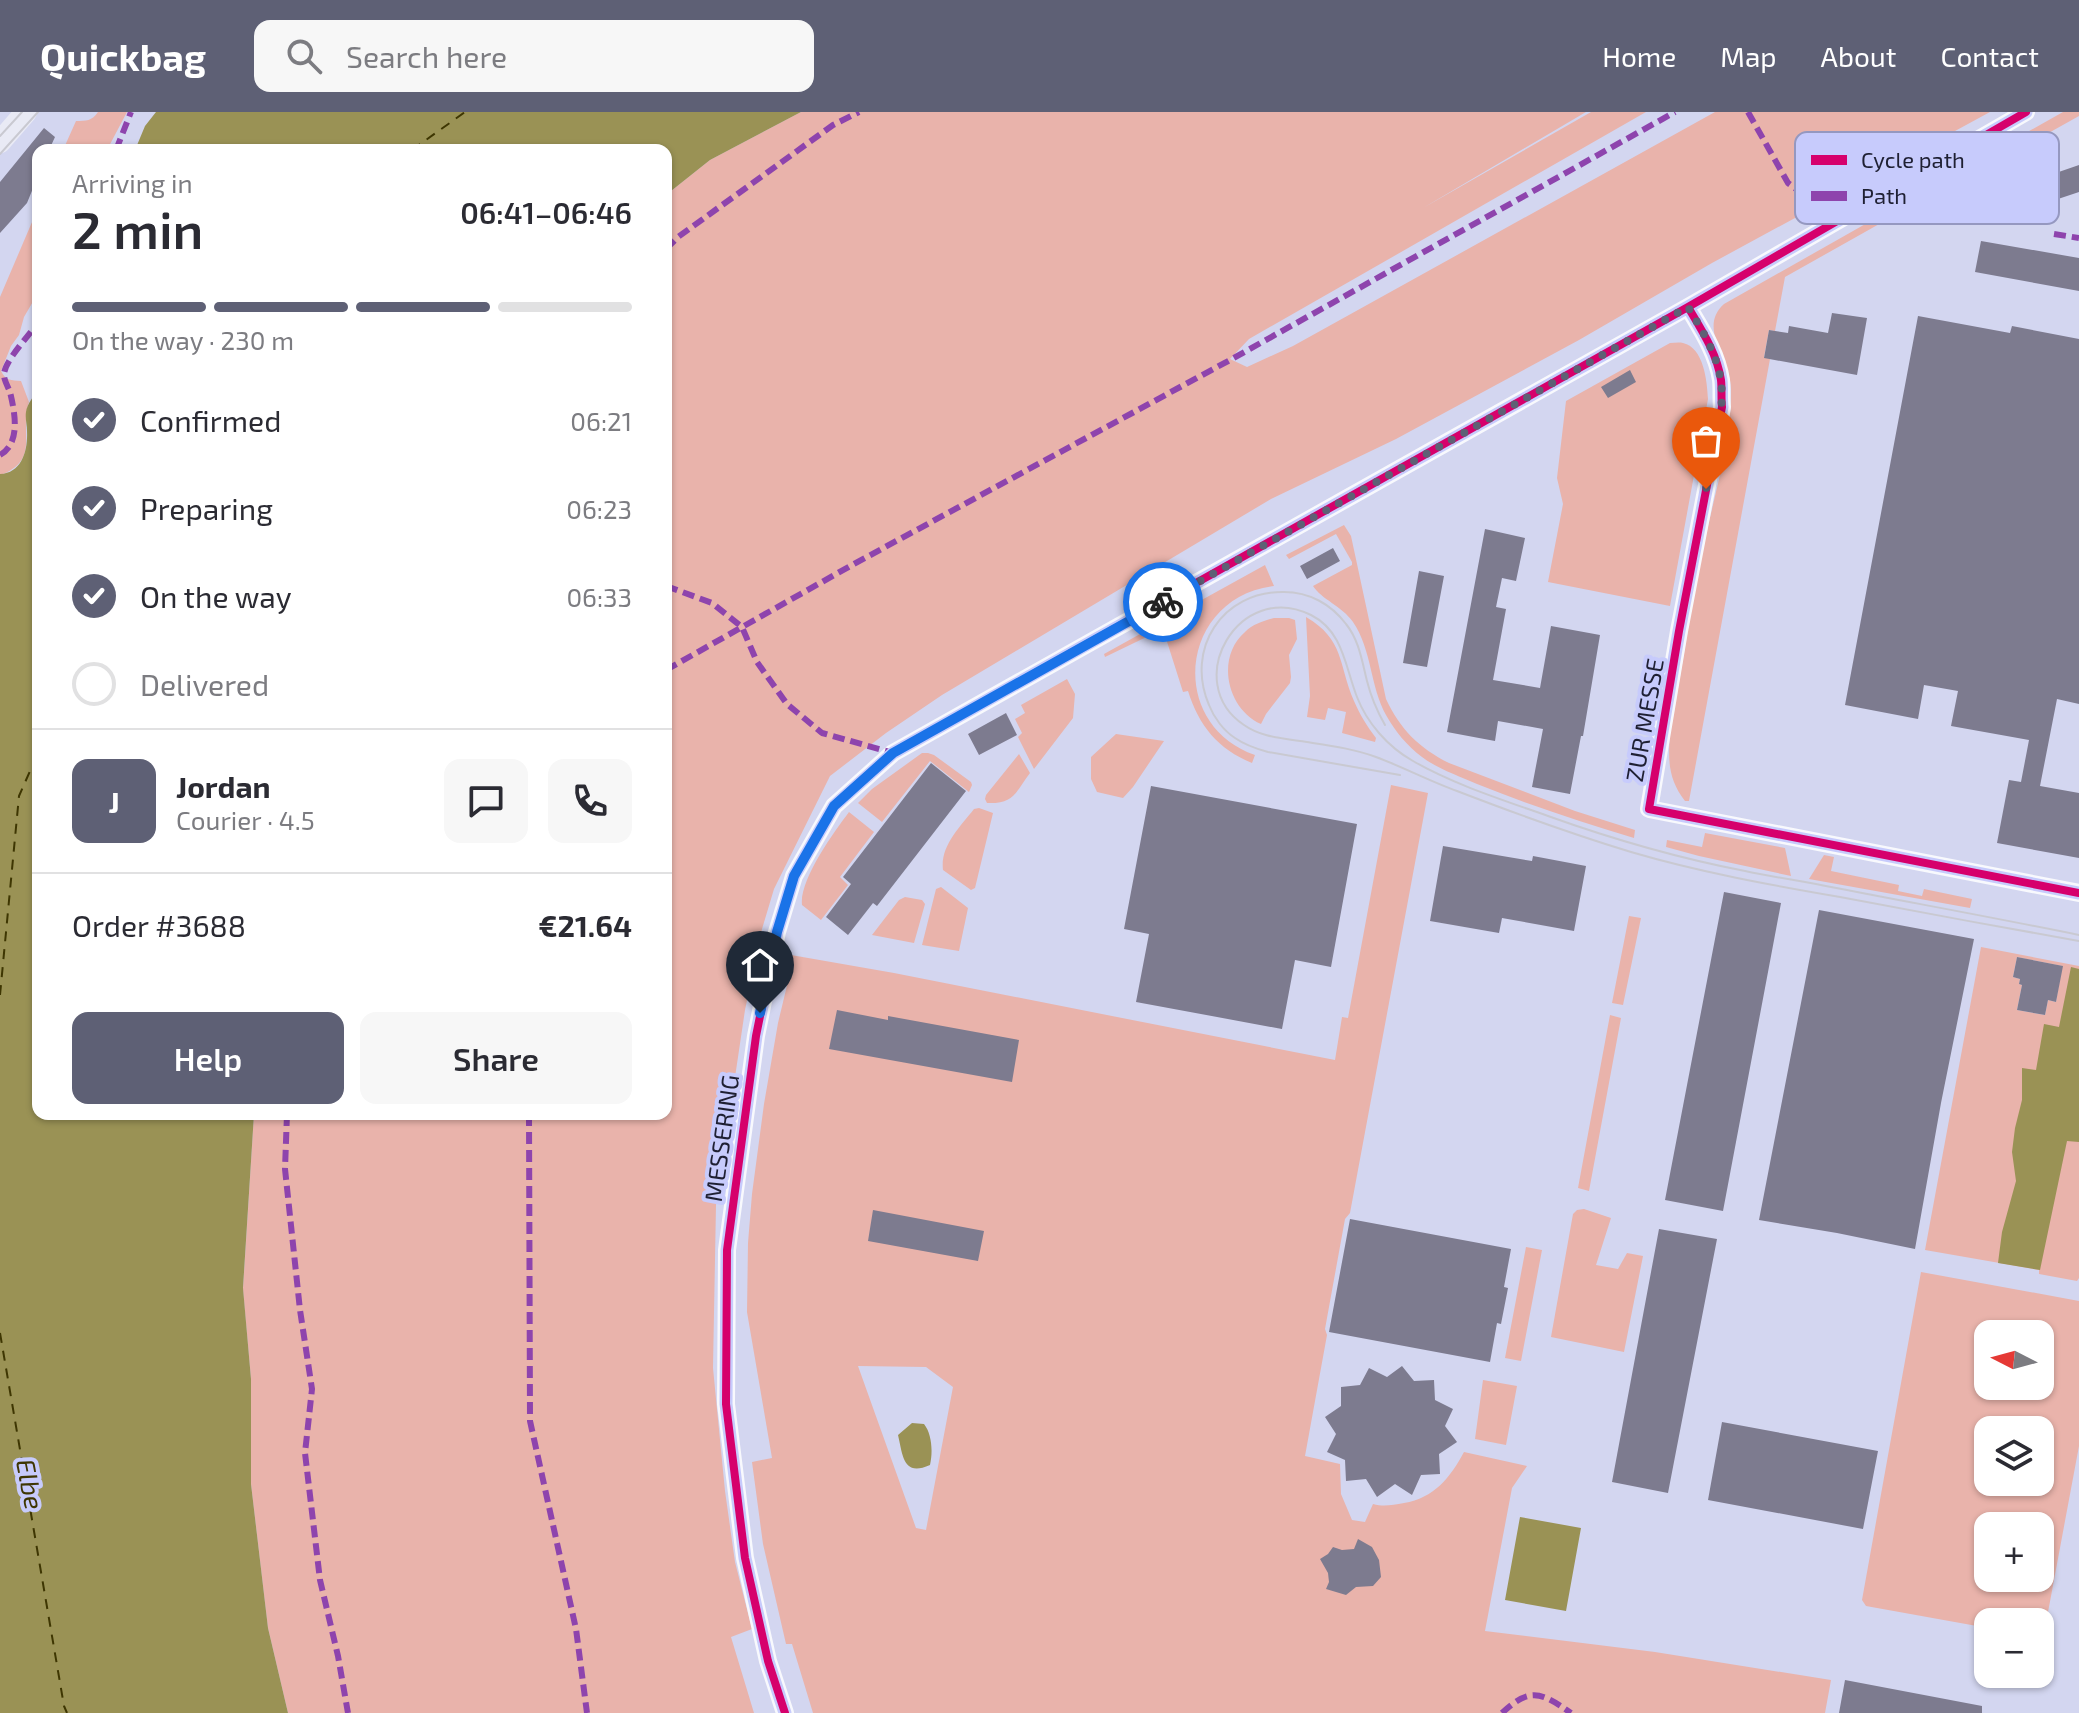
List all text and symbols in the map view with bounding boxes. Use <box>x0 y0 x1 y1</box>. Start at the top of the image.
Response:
search box <box>254 20 814 92</box>
text: Quickbag <box>40 33 206 79</box>
icon: search <box>282 34 326 78</box>
text: Search here <box>346 38 507 74</box>
text: Home <box>1602 39 1676 73</box>
text: Map <box>1720 39 1777 73</box>
text: About <box>1821 39 1896 73</box>
text: Contact <box>1940 39 2039 73</box>
legend <box>1795 132 2059 224</box>
text: Cycle path <box>1861 146 1965 172</box>
text: Arriving in <box>72 167 193 198</box>
text: Path <box>1861 182 1907 208</box>
text: 06:41–06:46 <box>460 194 632 230</box>
text: 2 min <box>72 197 203 259</box>
text: On the way · 230 m <box>72 324 294 355</box>
icon: check <box>72 398 116 442</box>
text: Confirmed <box>140 402 281 438</box>
text: 06:21 <box>570 405 632 436</box>
pin <box>1672 407 1740 489</box>
icon: bag <box>1684 419 1728 463</box>
icon: check <box>72 486 116 530</box>
text: Preparing <box>140 490 273 526</box>
text: 06:23 <box>566 493 632 524</box>
courier <box>1123 562 1203 642</box>
icon: check <box>72 574 116 618</box>
text: On the way <box>140 578 292 614</box>
icon: bike <box>1141 580 1185 624</box>
text: 06:33 <box>566 581 632 612</box>
street label: ZUR MESSE <box>1619 656 1669 784</box>
text: Delivered <box>140 666 269 702</box>
button: chat <box>444 759 528 843</box>
button: phone <box>548 759 632 843</box>
text: Jordan <box>176 768 271 804</box>
text: J <box>108 783 120 819</box>
text: Courier · 4.5 <box>176 804 315 835</box>
text: Order #3688 <box>72 907 246 943</box>
text: €21.64 <box>538 907 632 943</box>
pin <box>726 931 794 1013</box>
icon: home <box>738 943 782 987</box>
button: Help <box>72 1012 344 1104</box>
button: Share <box>360 1012 632 1104</box>
street label: MESSERING <box>698 1073 744 1203</box>
north arrow <box>1974 1320 2054 1400</box>
map controls <box>1974 1320 2054 1688</box>
button: layers <box>1974 1416 2054 1496</box>
water label: Elbe <box>11 1456 51 1512</box>
button: + <box>1974 1512 2054 1592</box>
button: − <box>1974 1608 2054 1688</box>

